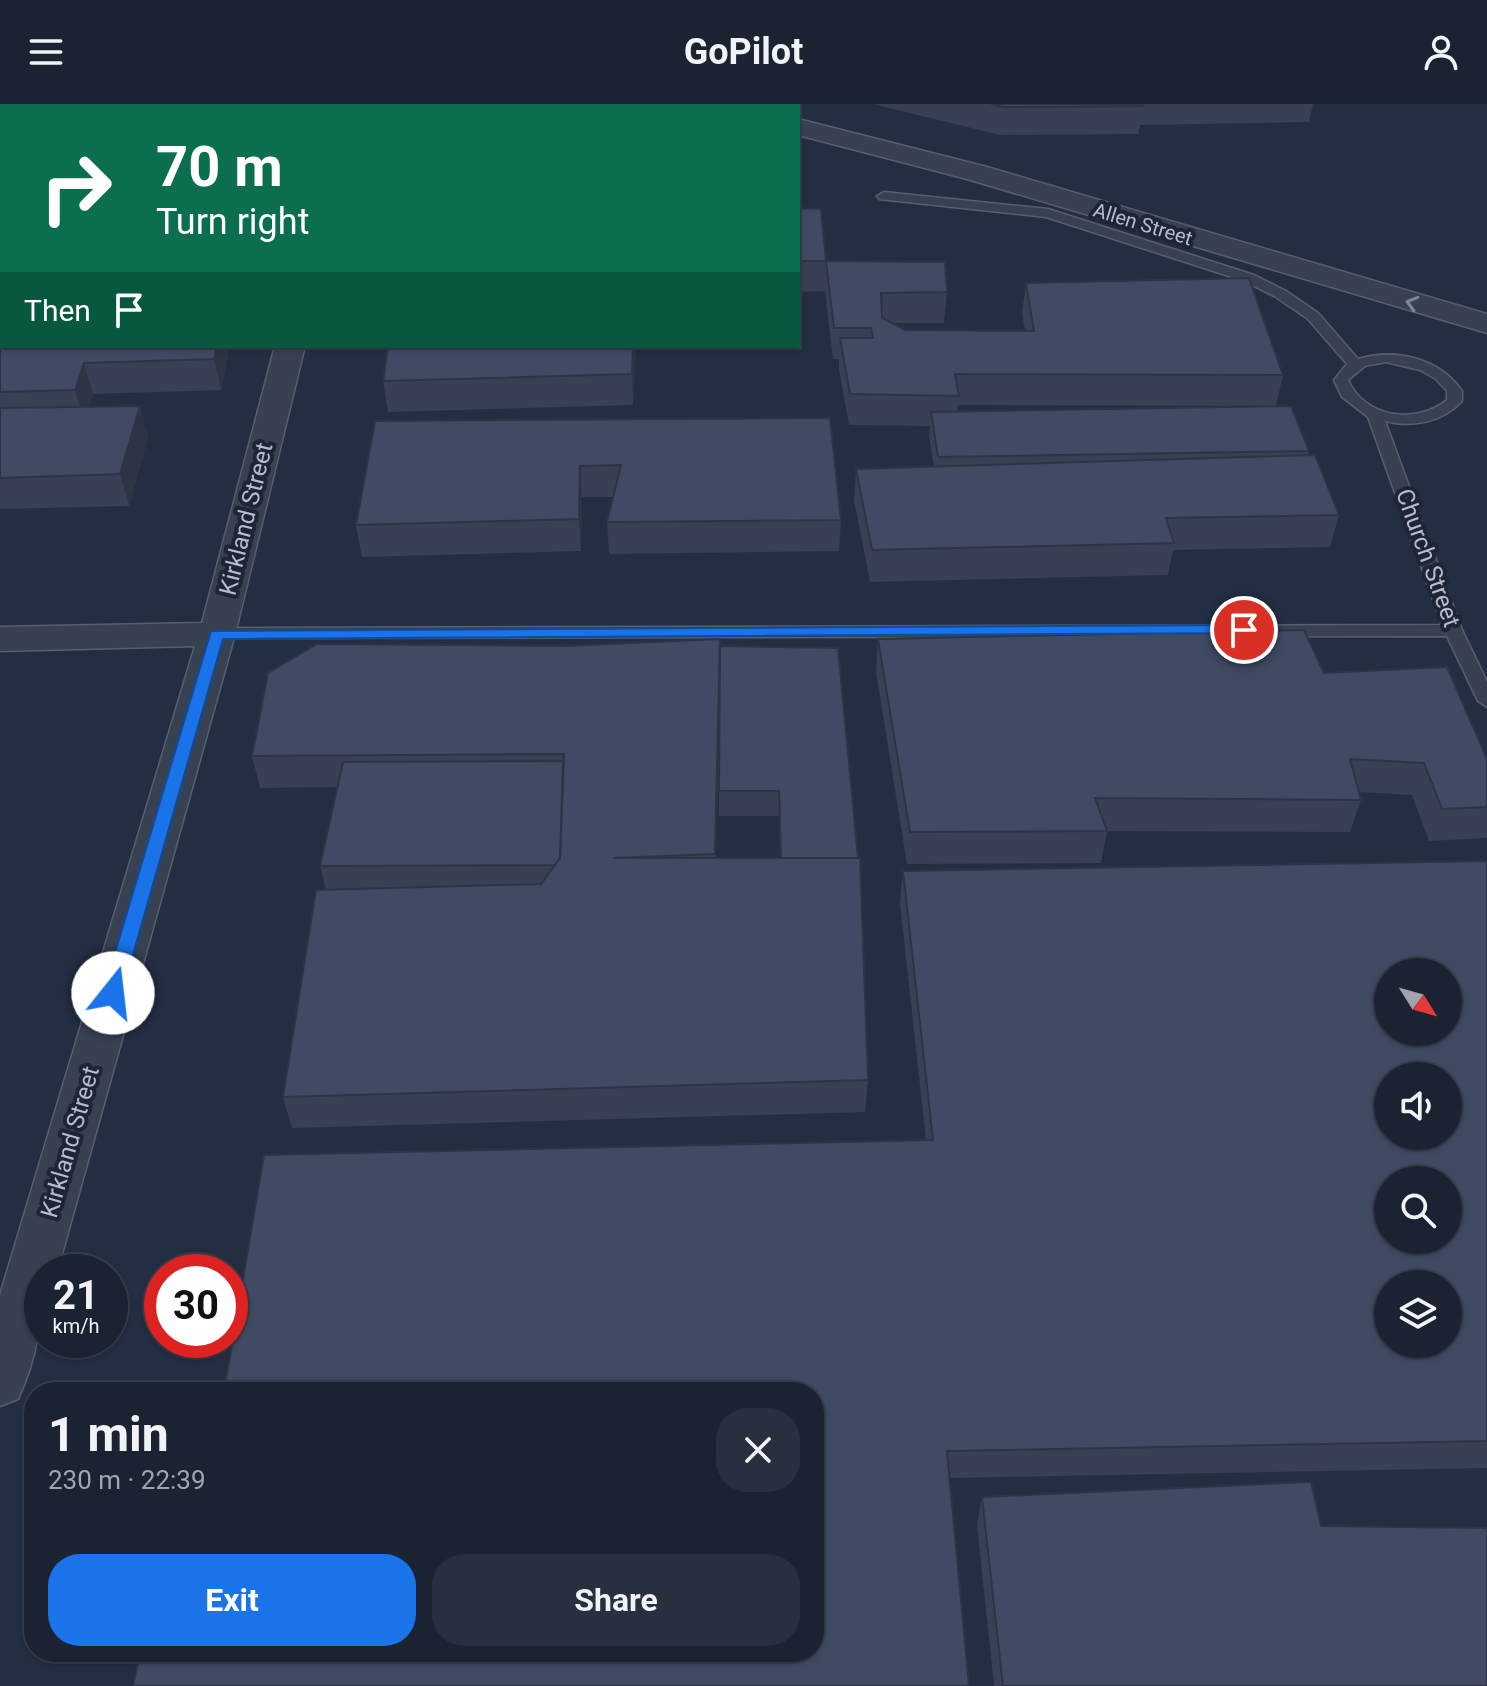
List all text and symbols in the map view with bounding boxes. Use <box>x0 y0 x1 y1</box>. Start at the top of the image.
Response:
icon: menu <box>24 30 68 74</box>
icon: person <box>1419 30 1463 74</box>
text: GoPilot <box>684 31 803 73</box>
text: 70 m <box>156 134 283 200</box>
icon: right <box>24 136 128 240</box>
street label: Allen Street <box>1091 198 1195 250</box>
text: Turn right <box>156 201 309 243</box>
icon: arrive <box>107 288 151 332</box>
text: Then <box>24 293 91 328</box>
one-way arrow <box>1405 296 1419 313</box>
street label: Kirkland Street <box>214 440 279 598</box>
street label: Church Street <box>1390 485 1466 631</box>
pin <box>1210 596 1278 664</box>
icon: arrive <box>1222 608 1266 652</box>
position arrow <box>71 951 155 1035</box>
north arrow <box>1374 958 1462 1046</box>
map controls <box>1374 958 1462 1358</box>
button: sound <box>1374 1062 1462 1150</box>
street label: Kirkland Street <box>35 1063 105 1221</box>
button: search <box>1374 1166 1462 1254</box>
speed limit sign: 30 <box>144 1254 248 1358</box>
button: layers <box>1374 1270 1462 1358</box>
text: 21 <box>53 1272 99 1319</box>
text: km/h <box>53 1314 99 1338</box>
text: 1 min <box>48 1406 169 1463</box>
button: close <box>716 1408 800 1492</box>
text: 230 m · 22:39 <box>48 1465 206 1495</box>
button: Exit <box>48 1554 416 1646</box>
button: Share <box>432 1554 800 1646</box>

